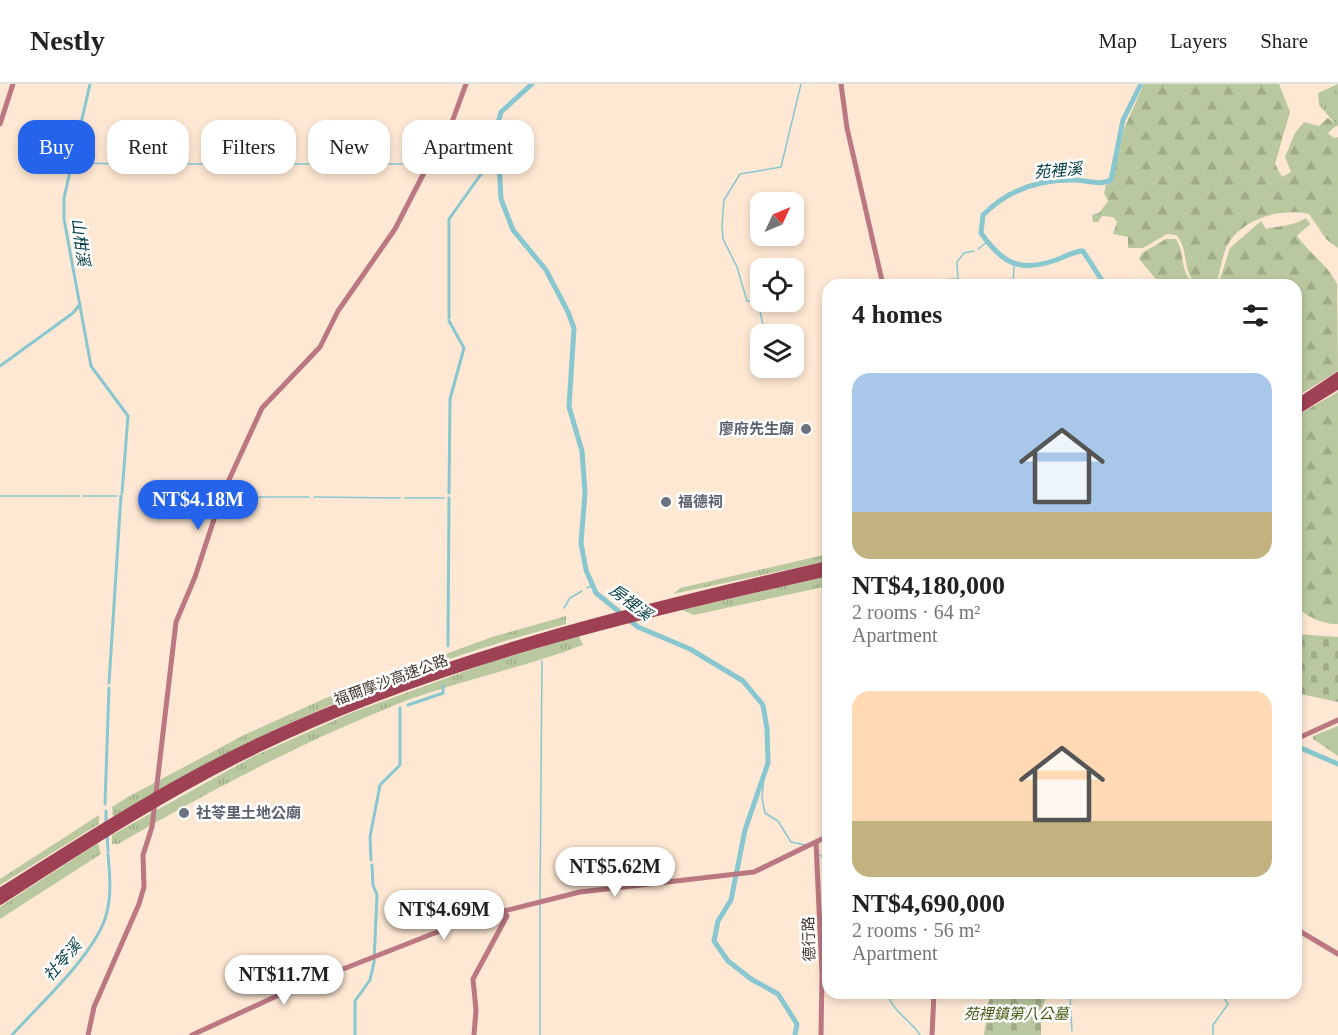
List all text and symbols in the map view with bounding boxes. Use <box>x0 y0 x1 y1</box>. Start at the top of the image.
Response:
text: Nestly <box>30 25 105 56</box>
text: Map <box>1099 29 1137 53</box>
text: Layers <box>1170 29 1227 53</box>
text: Share <box>1260 29 1308 53</box>
chip: Buy <box>18 120 95 174</box>
chip: Rent <box>107 120 189 174</box>
chip: Filters <box>201 120 296 174</box>
chip: New <box>308 120 390 174</box>
chip: Apartment <box>402 120 534 174</box>
water label: 苑裡溪 <box>1033 160 1085 181</box>
north arrow <box>750 192 804 246</box>
map controls <box>750 192 804 378</box>
water label: 山柑溪 <box>69 217 93 269</box>
button: locate <box>750 258 804 312</box>
icon: filters <box>1239 299 1272 332</box>
text: 4 homes <box>852 300 942 329</box>
button: layers <box>750 324 804 378</box>
icon: home <box>1008 412 1116 520</box>
place label: 廖府先生廟 <box>719 420 794 437</box>
marker: 廖府先生廟 <box>799 422 813 436</box>
pin: NT$4.18M <box>136 480 260 531</box>
text: NT$4.18M <box>152 488 244 510</box>
place label: 福德祠 <box>678 493 723 510</box>
marker: 福德祠 <box>659 495 673 509</box>
text: NT$4,180,000 <box>852 571 1005 600</box>
water label: 房裡溪 <box>606 581 657 625</box>
text: 2 rooms · 64 m² <box>852 601 980 623</box>
text: Apartment <box>852 624 938 646</box>
street label: 福爾摩沙高速公路 <box>332 651 450 708</box>
icon: home <box>1008 730 1116 838</box>
place label: 社苓里土地公廟 <box>196 804 301 821</box>
marker: 社苓里土地公廟 <box>177 806 191 820</box>
pin: NT$5.62M <box>553 847 677 898</box>
text: NT$5.62M <box>569 855 661 877</box>
text: NT$4,690,000 <box>852 889 1005 918</box>
pin: NT$4.69M <box>382 890 506 941</box>
text: NT$4.69M <box>398 898 490 920</box>
street label: 德行路 <box>799 916 818 962</box>
text: 2 rooms · 56 m² <box>852 919 980 941</box>
water label: 社苓溪 <box>40 935 86 984</box>
text: Apartment <box>852 942 938 964</box>
pin: NT$11.7M <box>222 955 346 1006</box>
text: NT$11.7M <box>239 963 329 985</box>
park label: 苑裡鎮第八公墓 <box>963 1006 1071 1022</box>

